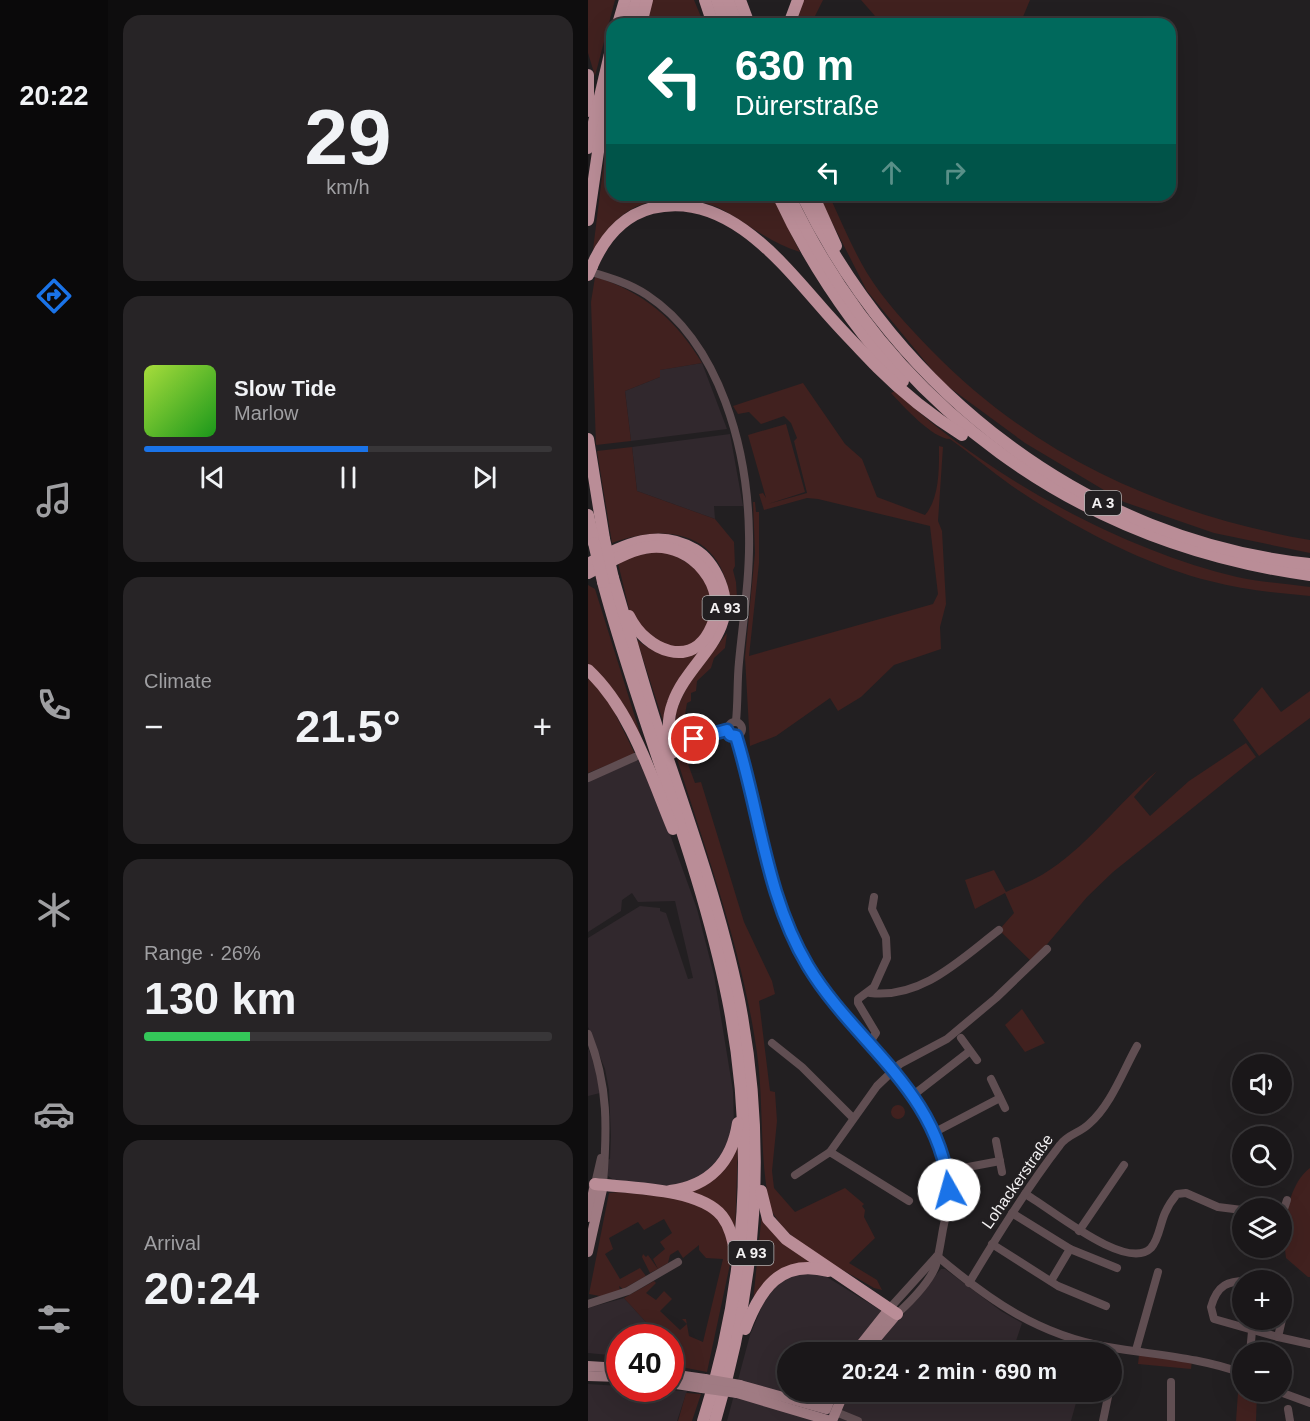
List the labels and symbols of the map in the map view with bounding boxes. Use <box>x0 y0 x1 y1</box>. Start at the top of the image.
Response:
road number: A 3 <box>1085 491 1121 515</box>
road number: A 93 <box>702 596 748 620</box>
pin <box>668 713 719 764</box>
street label: Lohackerstraße <box>979 1131 1056 1232</box>
position arrow <box>917 1158 981 1222</box>
road number: A 93 <box>728 1241 774 1265</box>
speed limit sign: 40 <box>606 1324 684 1402</box>

